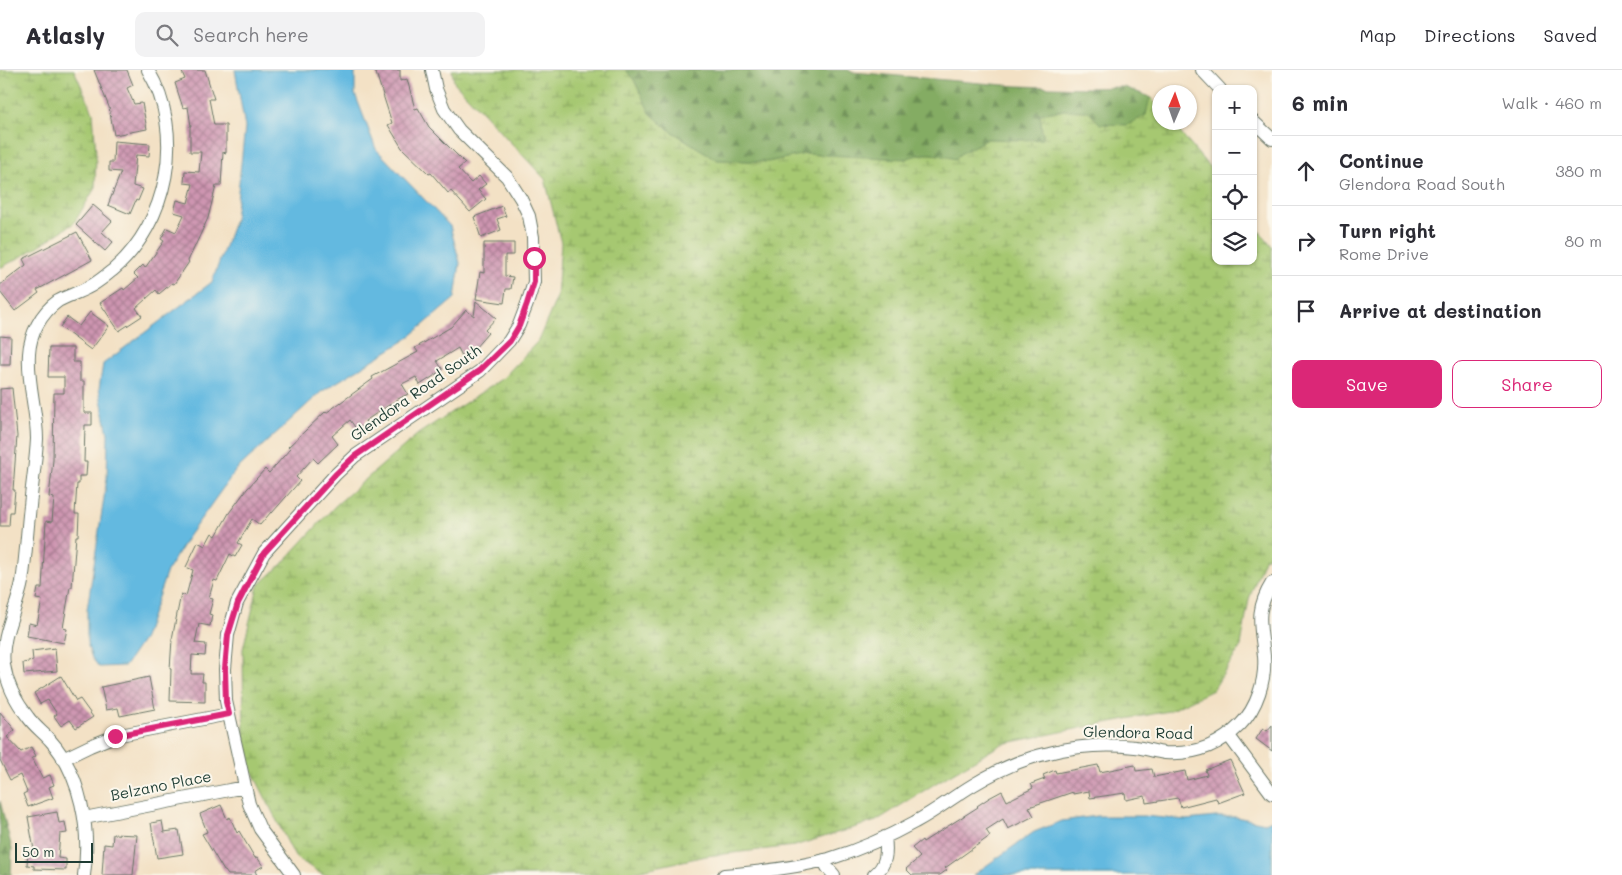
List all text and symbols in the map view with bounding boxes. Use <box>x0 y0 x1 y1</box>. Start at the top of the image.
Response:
search box <box>135 12 485 57</box>
text: Atlasly <box>25 19 105 50</box>
icon: search <box>153 21 181 49</box>
text: Search here <box>193 22 309 47</box>
text: Map <box>1359 23 1396 47</box>
text: Directions <box>1424 23 1516 47</box>
text: Saved <box>1544 23 1597 47</box>
north arrow <box>1152 85 1197 130</box>
map controls <box>1212 85 1257 265</box>
button: + <box>1212 85 1257 130</box>
text: 6 min <box>1292 89 1348 116</box>
text: Walk · 460 m <box>1501 92 1602 113</box>
button: − <box>1212 130 1257 175</box>
text: Continue <box>1339 148 1424 173</box>
icon: ahead <box>1292 157 1320 185</box>
text: 380 m <box>1555 160 1602 181</box>
text: Glendora Road South <box>1339 173 1505 194</box>
button: locate <box>1212 175 1257 220</box>
text: Turn right <box>1339 218 1436 243</box>
button: layers <box>1212 220 1257 265</box>
icon: right <box>1292 227 1320 255</box>
text: 80 m <box>1565 230 1602 251</box>
text: Rome Drive <box>1339 243 1429 264</box>
route start <box>523 247 546 270</box>
icon: arrive <box>1292 297 1320 325</box>
text: Arrive at destination <box>1339 298 1542 323</box>
street label: Glendora Road South <box>346 339 485 445</box>
button: Save <box>1292 360 1442 408</box>
button: Share <box>1452 360 1602 408</box>
street label: Glendora Road <box>1083 721 1193 743</box>
route end <box>104 725 127 748</box>
street label: Belzano Place <box>109 765 213 805</box>
scale bar <box>15 840 92 863</box>
text: 50 m <box>22 842 54 861</box>

